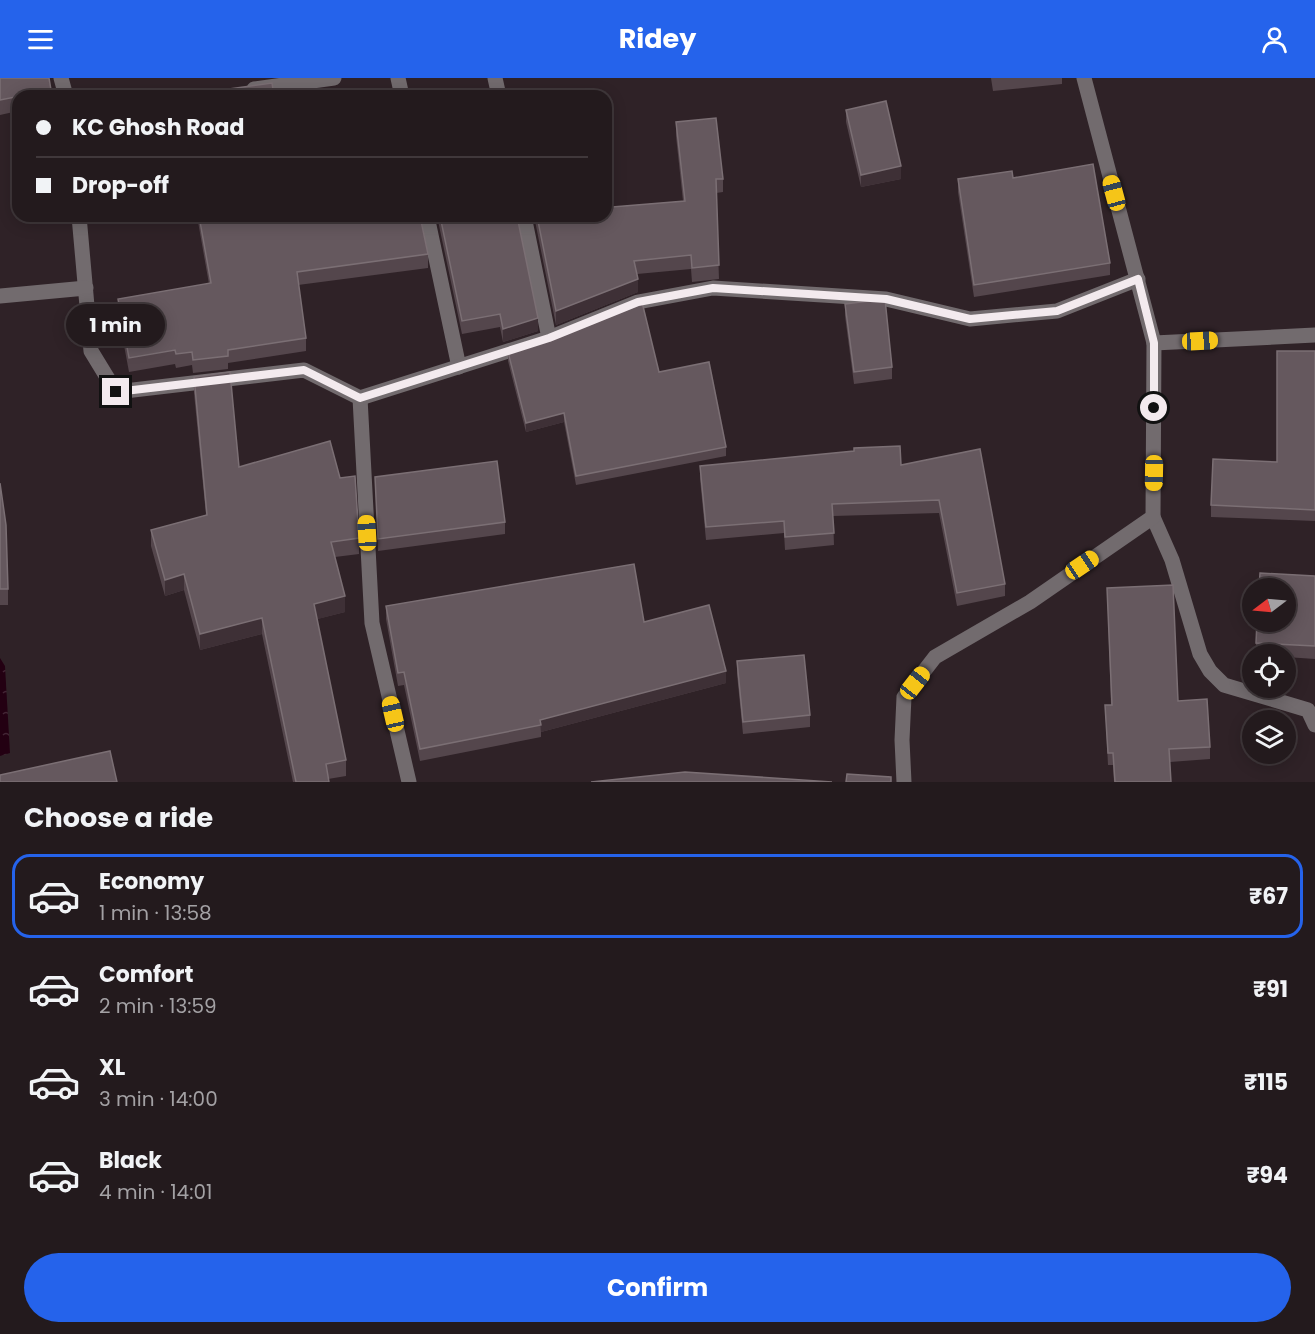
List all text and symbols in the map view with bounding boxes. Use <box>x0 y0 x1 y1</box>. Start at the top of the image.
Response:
text: Ridey <box>619 20 696 57</box>
icon: menu <box>24 23 57 56</box>
icon: person <box>1258 23 1291 56</box>
text: KC Ghosh Road <box>72 112 244 143</box>
text: Drop-off <box>72 170 169 201</box>
car <box>1101 173 1127 213</box>
callout: 1 min <box>66 305 166 347</box>
text: 1 min <box>89 311 142 339</box>
car <box>1182 331 1218 351</box>
route end <box>102 378 129 405</box>
route start <box>1140 394 1167 421</box>
car <box>1145 455 1163 491</box>
car <box>357 515 377 551</box>
car <box>1062 547 1102 583</box>
north arrow <box>1242 578 1296 632</box>
map controls <box>1242 578 1296 764</box>
button: locate <box>1242 644 1296 698</box>
car <box>897 663 933 703</box>
car <box>380 694 406 734</box>
button: layers <box>1242 710 1296 764</box>
text: Choose a ride <box>24 799 213 836</box>
text: Economy <box>99 866 204 897</box>
icon: car <box>27 869 81 923</box>
text: ₹67 <box>1249 881 1288 912</box>
text: 1 min · 13:58 <box>99 899 212 927</box>
text: Comfort <box>99 959 193 990</box>
icon: car <box>27 962 81 1016</box>
text: ₹91 <box>1253 974 1288 1005</box>
text: 2 min · 13:59 <box>99 992 217 1020</box>
text: XL <box>99 1052 125 1083</box>
icon: car <box>27 1055 81 1109</box>
text: ₹115 <box>1244 1067 1288 1098</box>
text: 3 min · 14:00 <box>99 1085 218 1113</box>
text: Black <box>99 1145 162 1176</box>
icon: car <box>27 1148 81 1202</box>
text: ₹94 <box>1246 1160 1288 1191</box>
text: 4 min · 14:01 <box>99 1178 212 1206</box>
button: Confirm <box>24 1253 1291 1322</box>

